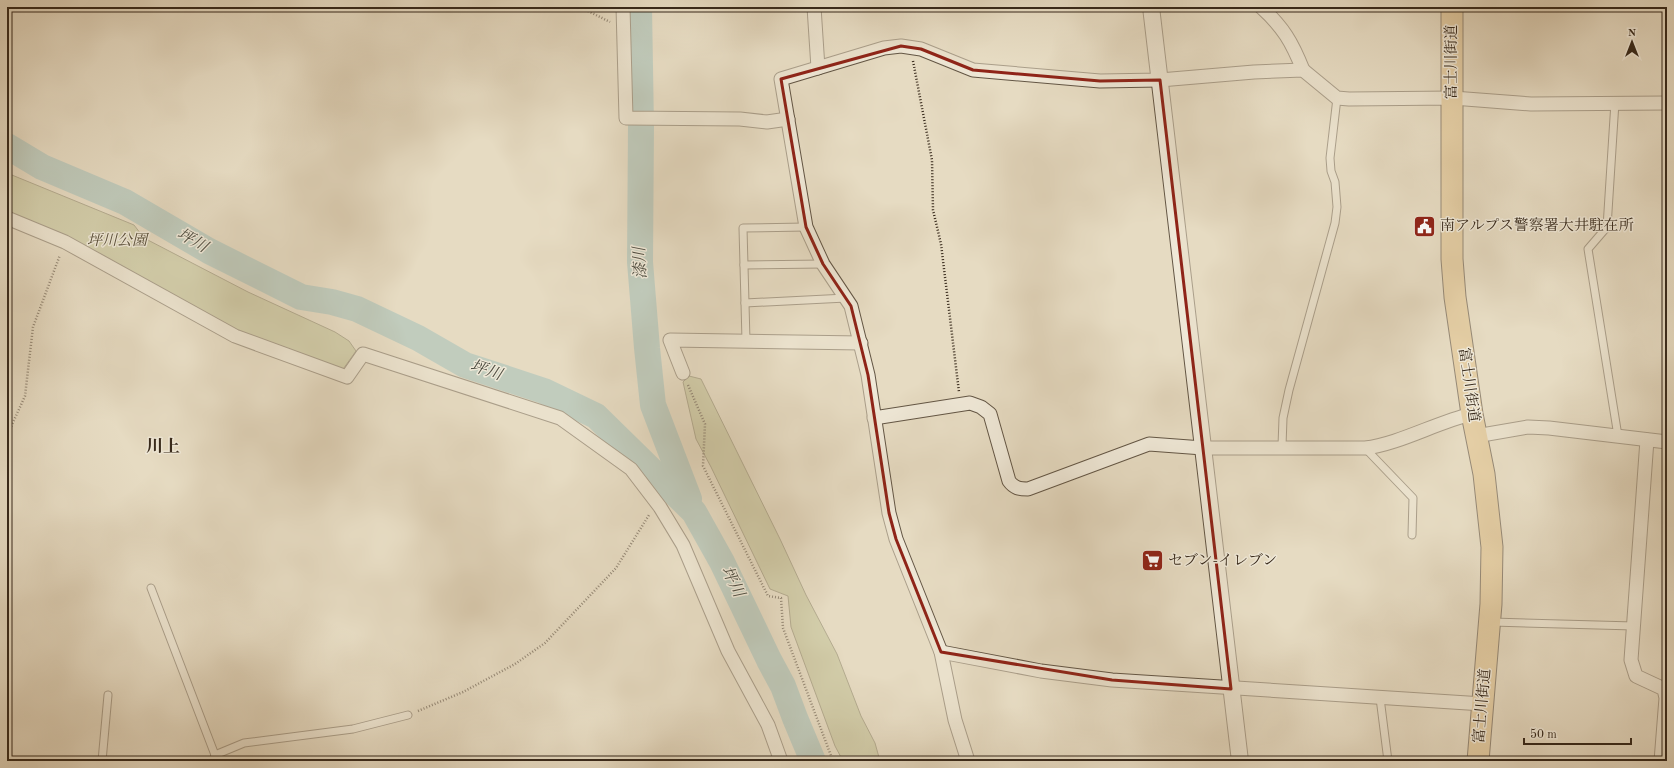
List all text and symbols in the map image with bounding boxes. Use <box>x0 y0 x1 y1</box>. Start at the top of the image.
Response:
north arrow <box>1612 22 1652 62</box>
street label: 富士川街道 <box>1443 24 1460 100</box>
text: N <box>1628 28 1637 39</box>
public building icon: 南アルプス警察署大井駐在所 <box>1411 213 1437 239</box>
place label: 南アルプス警察署大井駐在所 <box>1440 217 1634 234</box>
water label: 坪川 <box>174 224 213 257</box>
park label: 坪川公園 <box>87 232 150 249</box>
water label: 漆川 <box>630 245 650 280</box>
street label: 富士川街道 <box>1455 347 1483 423</box>
water label: 坪川 <box>468 356 506 384</box>
district label: 川上 <box>146 437 180 456</box>
supermarket icon: セブン-イレブン <box>1139 548 1165 574</box>
place label: セブン-イレブン <box>1168 552 1277 569</box>
water label: 坪川 <box>718 563 749 602</box>
street label: 富士川街道 <box>1470 668 1494 744</box>
scale bar <box>1524 720 1631 746</box>
text: 50 m <box>1530 728 1557 741</box>

